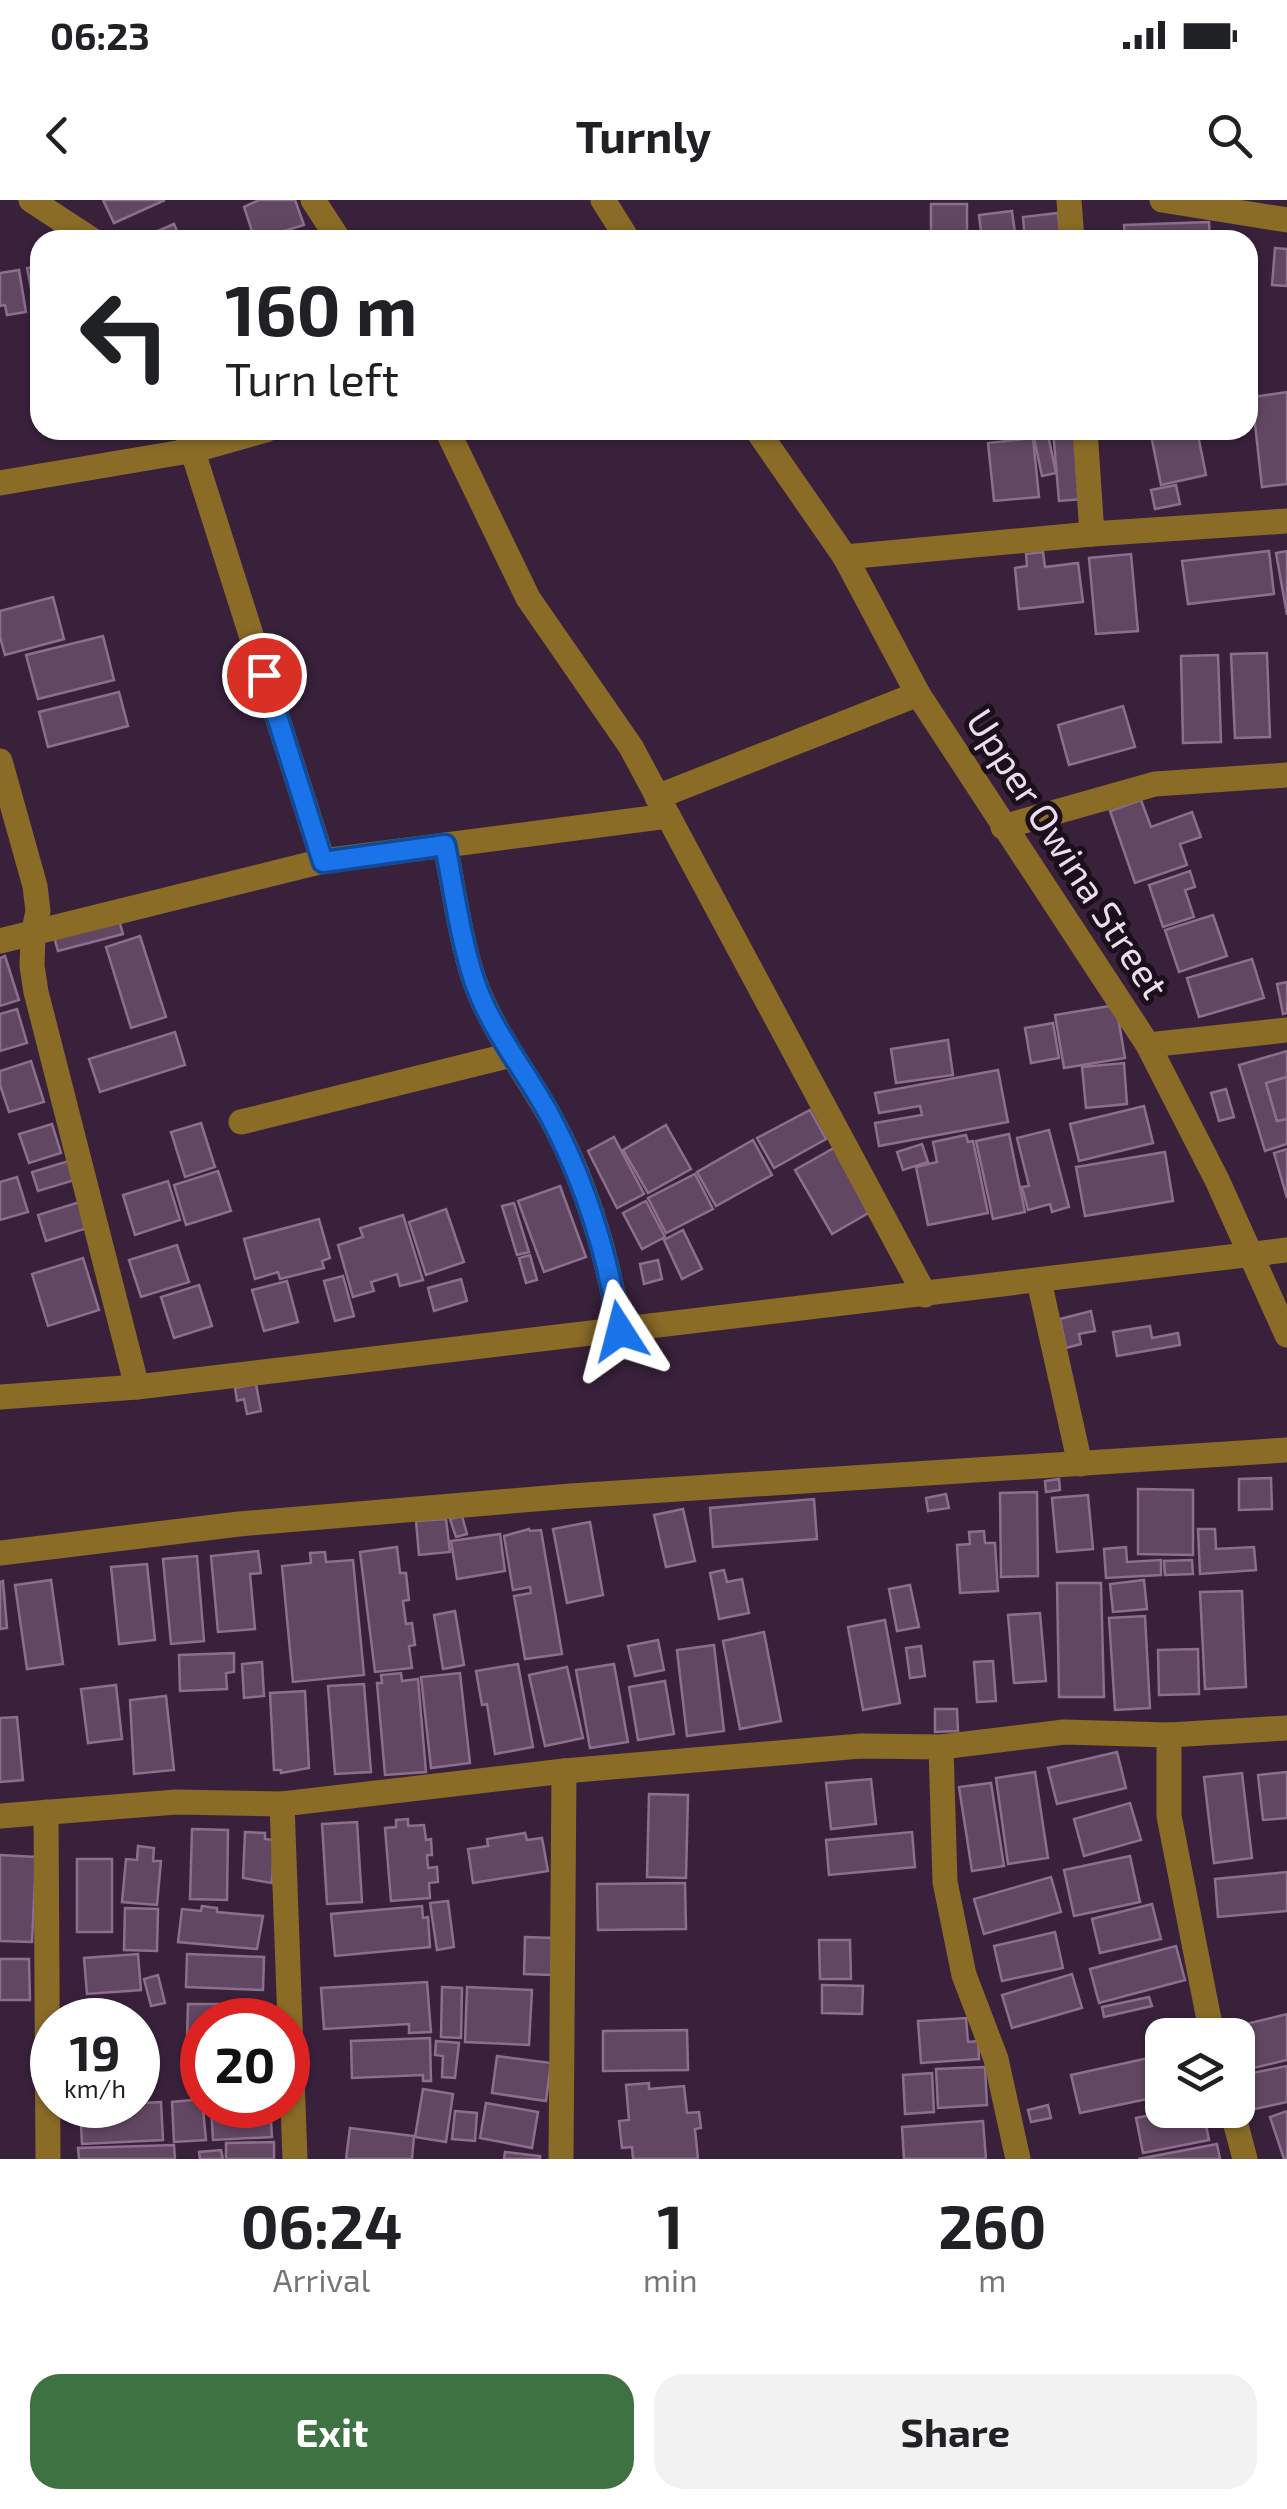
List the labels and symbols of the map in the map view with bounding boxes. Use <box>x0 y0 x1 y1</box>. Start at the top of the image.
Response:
pin <box>222 633 307 718</box>
street label: Upper Owina Street <box>958 700 1179 1006</box>
position arrow <box>568 1279 672 1383</box>
speed limit sign: 20 <box>180 1998 310 2128</box>

